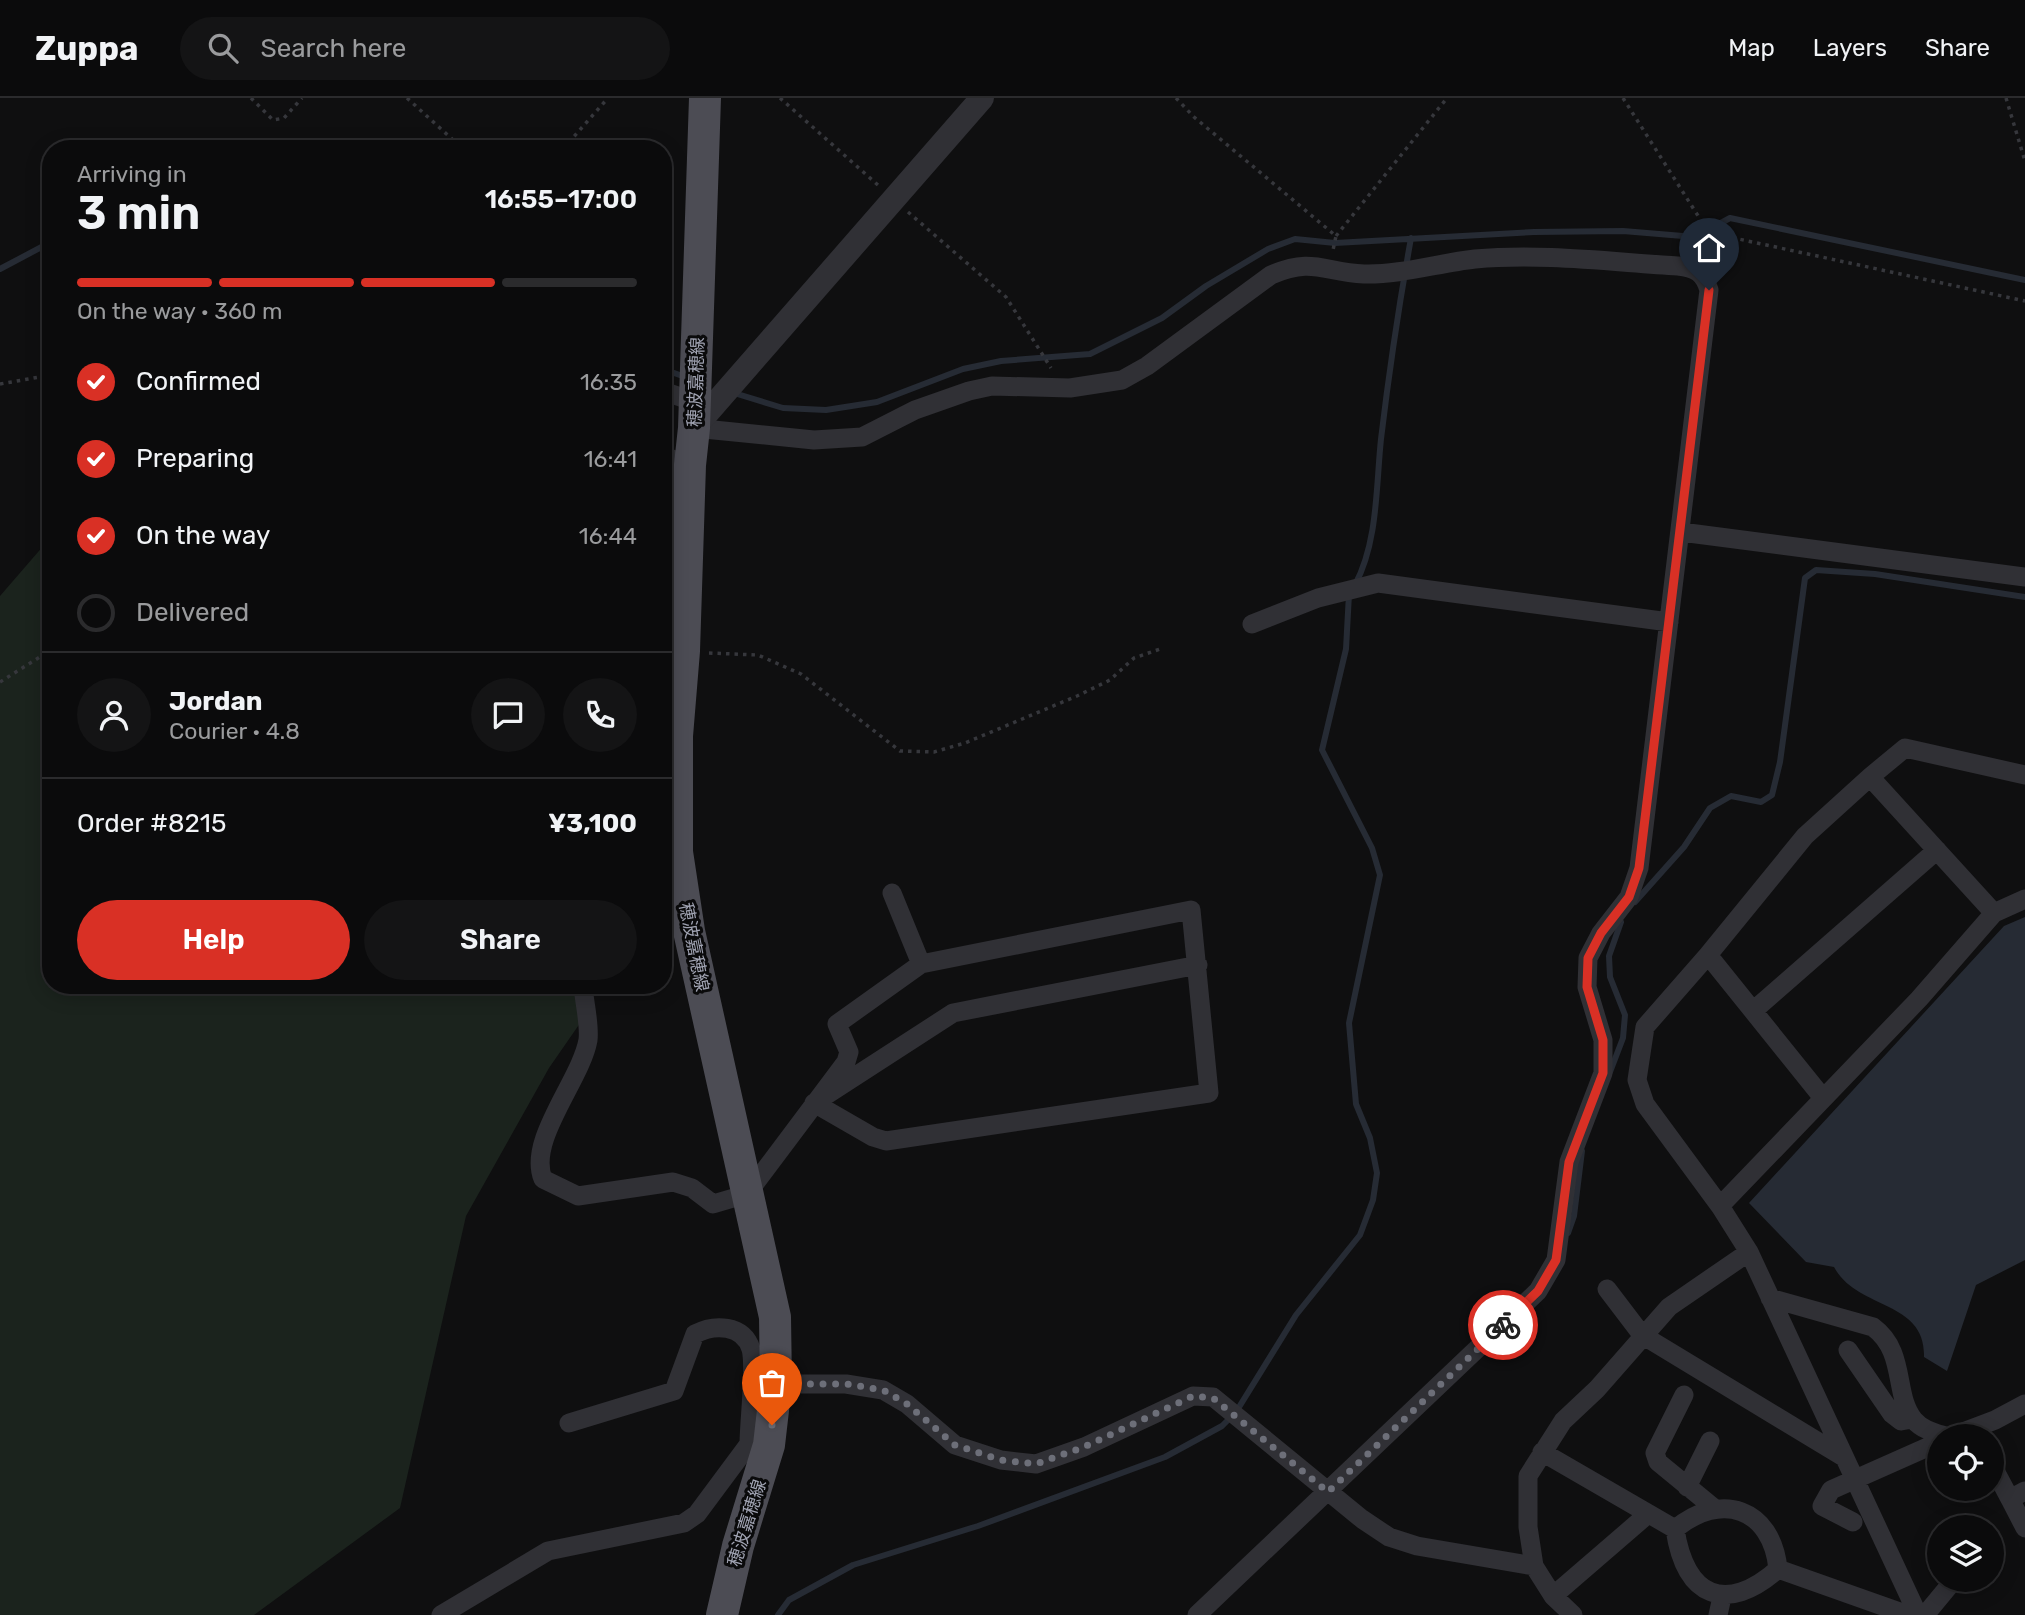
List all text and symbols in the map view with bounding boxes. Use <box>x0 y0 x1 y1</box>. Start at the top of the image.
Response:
search box <box>180 17 670 80</box>
text: Zuppa <box>35 29 138 68</box>
icon: search <box>204 29 242 67</box>
text: Search here <box>260 33 406 64</box>
text: Map <box>1728 34 1775 62</box>
text: Layers <box>1813 34 1887 62</box>
text: Share <box>1925 34 1990 62</box>
text: Arriving in <box>77 160 187 188</box>
text: 16:55–17:00 <box>485 184 637 215</box>
text: 3 min <box>77 186 200 241</box>
pin <box>1679 218 1739 290</box>
icon: home <box>1690 229 1728 267</box>
text: On the way · 360 m <box>77 297 283 325</box>
street label: 穂波嘉穂線 <box>683 337 709 427</box>
icon: check <box>77 363 115 401</box>
text: Confirmed <box>136 366 261 397</box>
text: 16:35 <box>580 368 637 396</box>
icon: check <box>77 440 115 478</box>
text: Preparing <box>136 443 254 474</box>
text: 16:41 <box>584 445 637 473</box>
icon: check <box>77 517 115 555</box>
text: On the way <box>136 520 270 551</box>
text: 16:44 <box>579 522 637 550</box>
text: Delivered <box>136 597 249 628</box>
button: person <box>77 678 151 752</box>
button: chat <box>471 678 545 752</box>
button: phone <box>563 678 637 752</box>
text: Jordan <box>169 686 262 717</box>
text: Courier · 4.8 <box>169 717 300 745</box>
text: Order #8215 <box>77 808 226 839</box>
text: ¥3,100 <box>548 808 637 839</box>
button: Help <box>77 900 350 980</box>
button: Share <box>364 900 637 980</box>
street label: 穂波嘉穂線 <box>675 901 713 993</box>
courier <box>1468 1290 1538 1360</box>
icon: bike <box>1484 1306 1522 1344</box>
pin <box>742 1353 802 1425</box>
icon: bag <box>753 1364 791 1402</box>
map controls <box>1927 1424 2004 1592</box>
button: locate <box>1927 1424 2004 1501</box>
street label: 穂波嘉穂線 <box>723 1477 771 1569</box>
button: layers <box>1927 1515 2004 1592</box>

